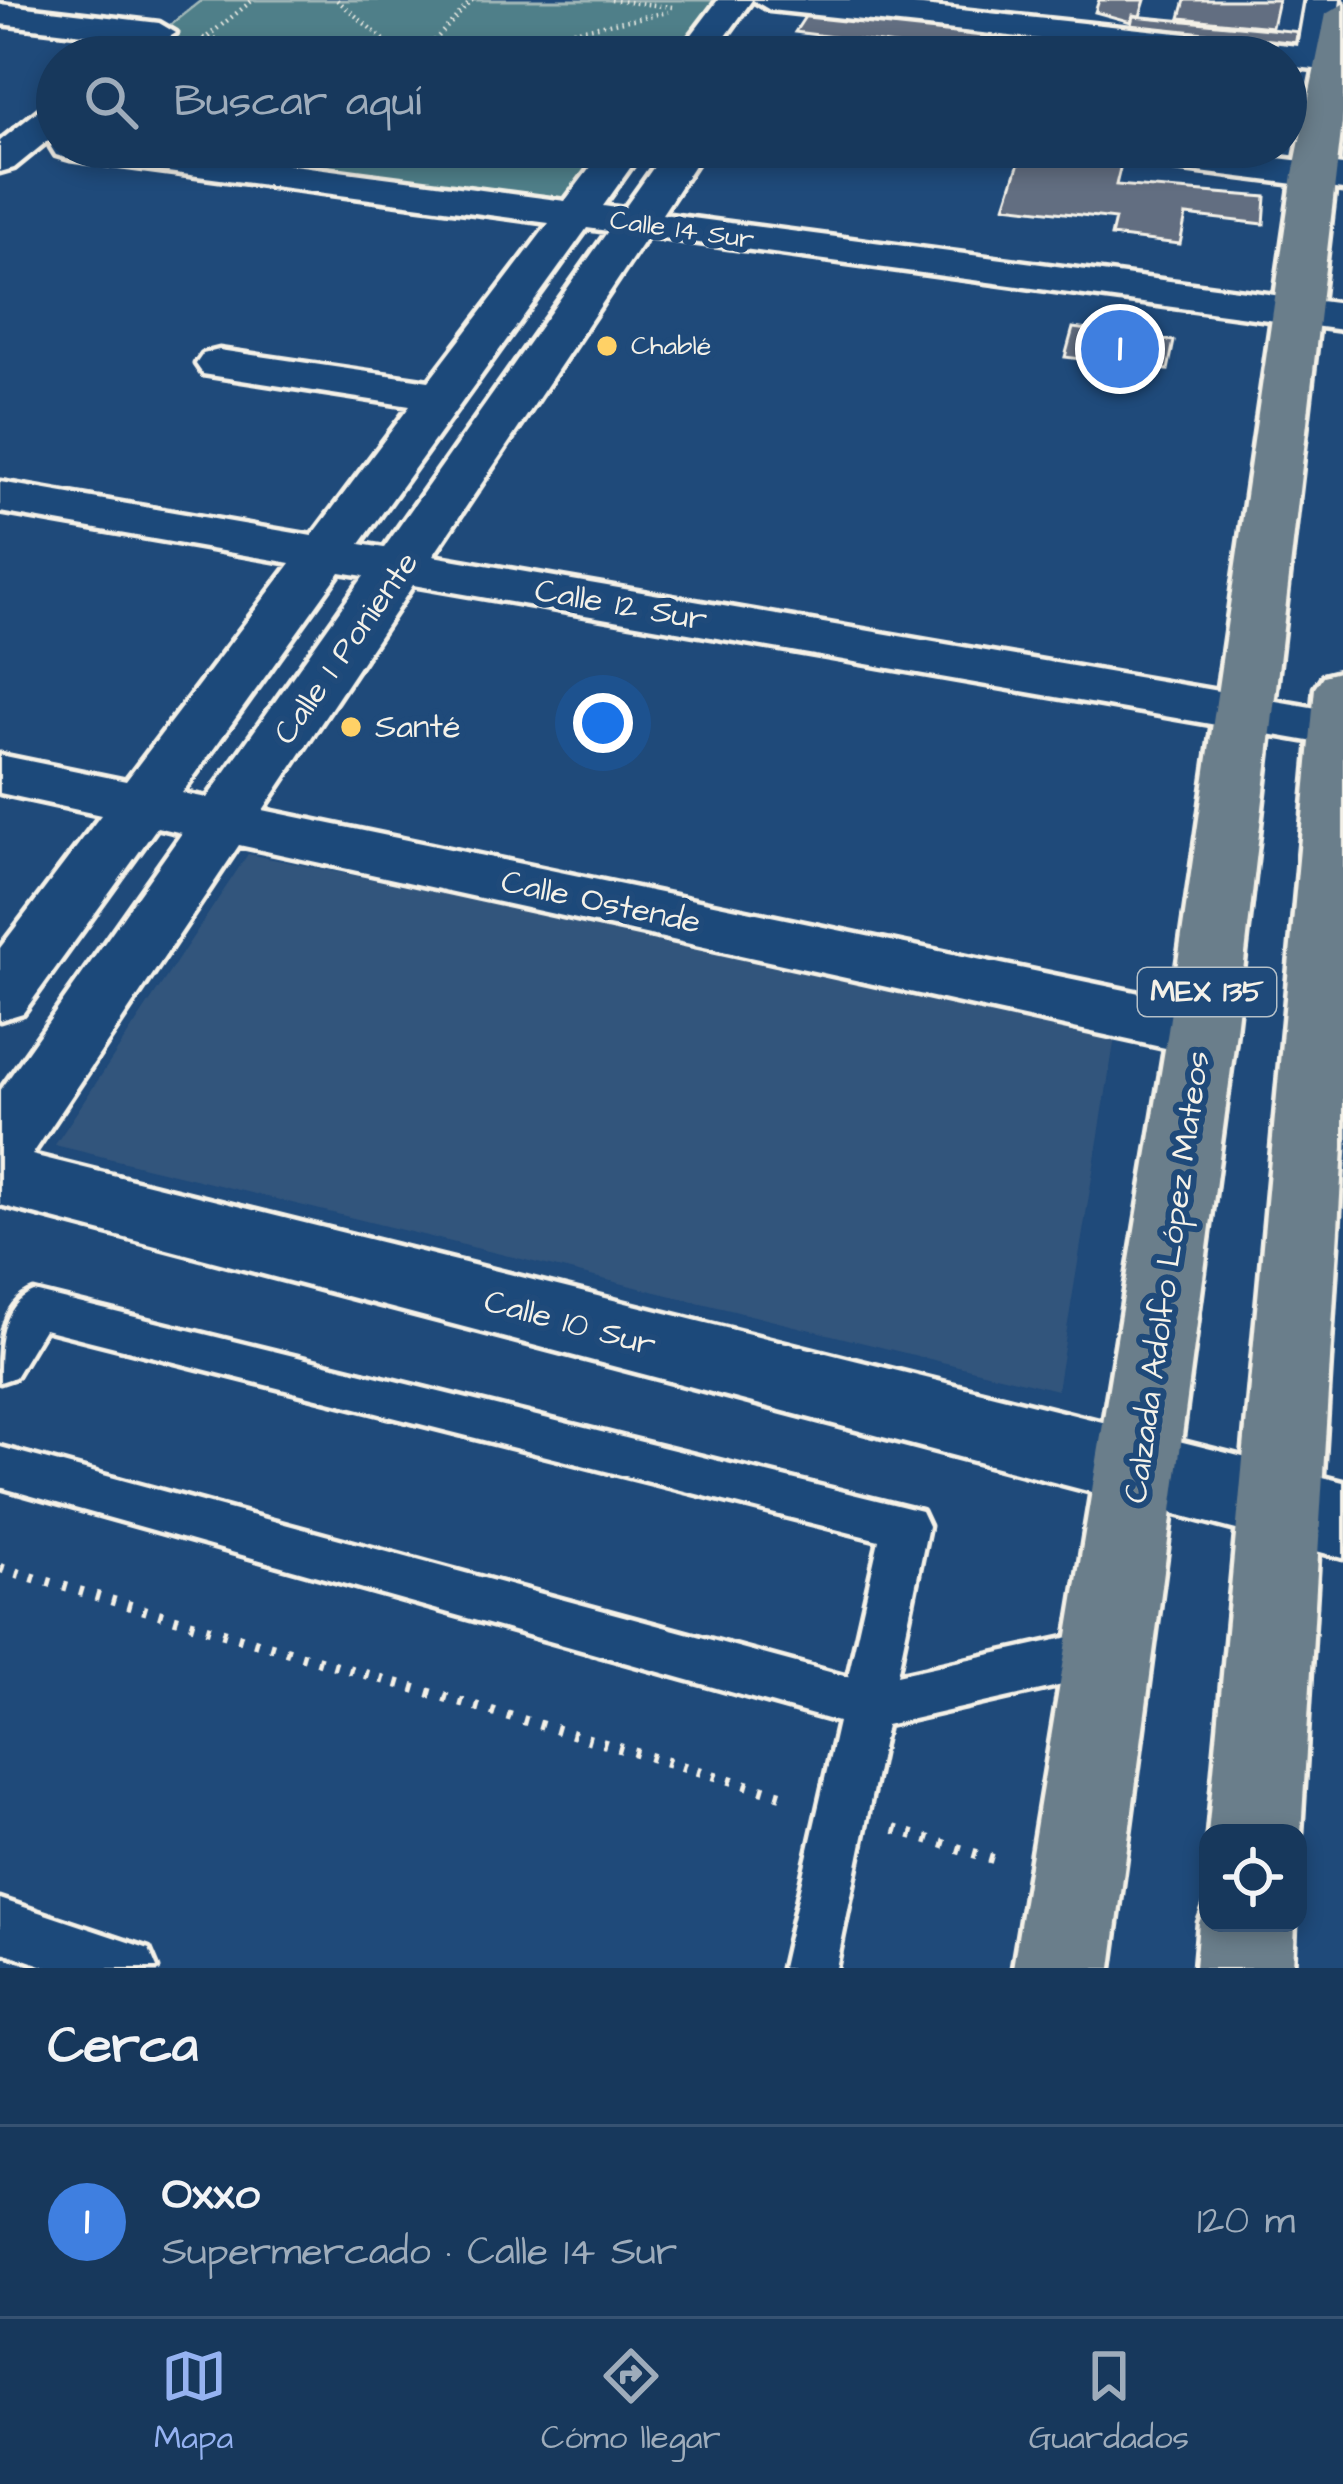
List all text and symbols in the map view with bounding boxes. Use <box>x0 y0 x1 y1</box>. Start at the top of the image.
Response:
search box <box>36 36 1307 168</box>
icon: search <box>78 69 144 135</box>
text: Buscar aquí <box>174 71 421 133</box>
street label: Calle 14 Sur <box>607 201 757 259</box>
pin: 1 <box>1081 304 1159 394</box>
place label: Chablé <box>631 327 711 365</box>
marker: Chablé <box>594 333 620 359</box>
street label: Calle 1 Poniente <box>262 542 430 754</box>
street label: Calle 12 Sur <box>531 567 711 643</box>
your location <box>573 693 633 753</box>
place label: Santé <box>375 704 461 750</box>
marker: Santé <box>338 714 364 740</box>
street label: Calle Ostende <box>497 858 705 946</box>
road number: MEX 135 <box>1138 968 1276 1016</box>
street label: Calzada Adolfo López Mateos <box>1112 1048 1222 1506</box>
street label: Calle 10 Sur <box>479 1278 661 1368</box>
map controls <box>1199 1824 1307 1932</box>
button: locate <box>1199 1824 1307 1932</box>
text: Cerca <box>48 2011 198 2082</box>
text: Oxxo <box>162 2164 260 2226</box>
text: 1 <box>85 2195 90 2249</box>
text: 120 m <box>1197 2195 1295 2249</box>
text: Supermercado · Calle 14 Sur <box>162 2226 677 2280</box>
tab: Mapa <box>154 2343 233 2461</box>
tab: Cómo llegar <box>541 2343 721 2461</box>
tab: Guardados <box>1029 2343 1189 2461</box>

